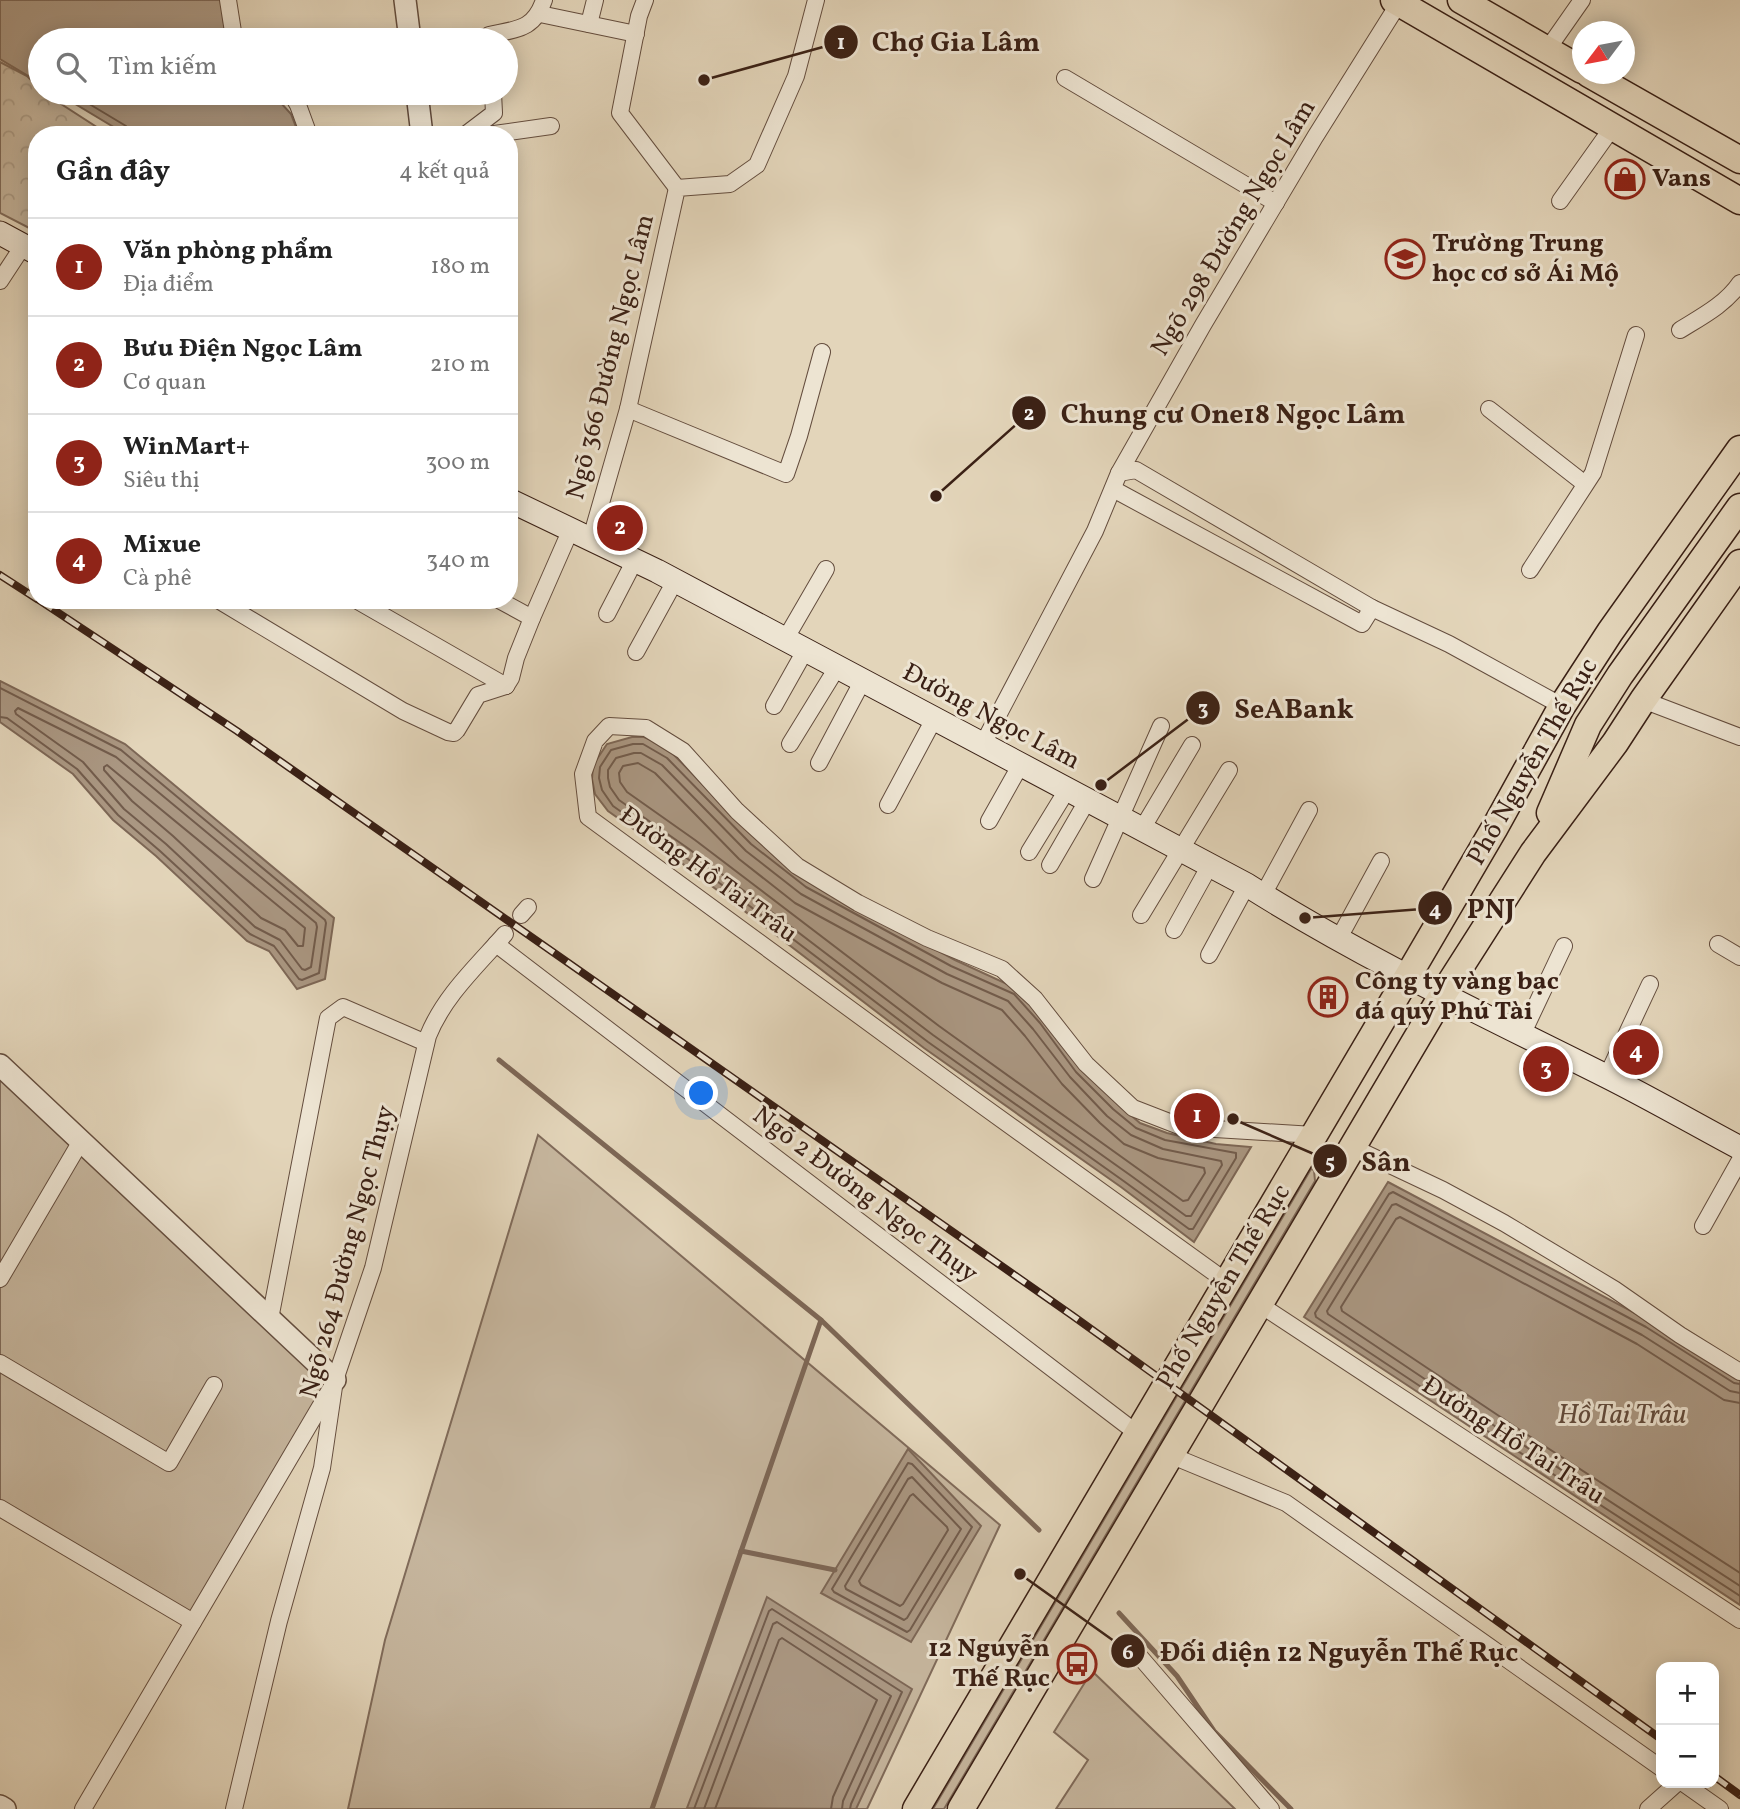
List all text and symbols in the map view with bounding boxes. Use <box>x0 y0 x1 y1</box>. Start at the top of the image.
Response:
callout: Chợ Gia Lâm <box>823 17 1055 66</box>
north arrow <box>1572 21 1635 84</box>
text: Chợ Gia Lâm <box>872 24 1040 63</box>
search box <box>28 28 518 105</box>
text: 1 <box>837 29 845 58</box>
icon: search <box>52 48 90 86</box>
text: Tìm kiếm <box>108 49 217 85</box>
street label: Ngõ 298 Đường Ngọc Lâm <box>1143 93 1325 363</box>
text: Gần đây <box>56 151 170 193</box>
text: 4 kết quả <box>399 156 490 188</box>
shop icon: Vans <box>1604 158 1646 200</box>
place label: Vans <box>1652 161 1711 197</box>
street label: Ngõ 366 Đường Ngọc Lâm <box>558 210 664 504</box>
place label: Trường Trung học cơ sở Ái Mộ <box>1432 226 1619 292</box>
text: Văn phòng phẩm <box>123 233 333 269</box>
school or university icon: Trường Trung học cơ sở Ái Mộ <box>1384 238 1426 280</box>
text: 1 <box>74 251 84 283</box>
text: 180 m <box>431 251 490 283</box>
text: Địa điểm <box>123 269 214 301</box>
text: Bưu Điện Ngọc Lâm <box>123 331 363 367</box>
text: 2 <box>73 349 85 381</box>
text: 210 m <box>430 349 490 381</box>
text: Cơ quan <box>123 367 206 399</box>
callout: Chung cư One18 Ngọc Lâm <box>1012 388 1419 437</box>
text: Chung cư One18 Ngọc Lâm <box>1061 396 1405 435</box>
text: 2 <box>1024 400 1034 429</box>
text: WinMart+ <box>123 429 250 465</box>
text: 3 <box>73 447 85 479</box>
text: 300 m <box>426 447 490 479</box>
text: Siêu thị <box>123 465 200 497</box>
pin: 2 <box>597 502 643 554</box>
text: Mixue <box>123 527 201 563</box>
text: 4 <box>72 545 86 577</box>
text: 340 m <box>426 545 490 577</box>
text: Cà phê <box>123 563 192 595</box>
street label: Phố Nguyễn Thế Rục <box>1459 652 1607 872</box>
street label: Đường Ngọc Lâm <box>896 655 1086 779</box>
callout: SeABank <box>1186 684 1368 733</box>
text: SeABank <box>1234 691 1354 730</box>
text: 3 <box>1198 695 1208 724</box>
street label: Đường Hồ Tai Trâu <box>612 798 804 952</box>
callout: PNJ <box>1417 884 1529 933</box>
text: PNJ <box>1467 891 1515 930</box>
text: 4 <box>1429 896 1442 925</box>
place label: Công ty vàng bạc đá quý Phú Tài <box>1355 964 1559 1030</box>
building icon: Công ty vàng bạc đá quý Phú Tài <box>1307 976 1349 1018</box>
pin: 4 <box>1613 1026 1659 1078</box>
pin: 3 <box>1523 1043 1569 1095</box>
your location <box>684 1076 718 1110</box>
pin: 1 <box>1174 1090 1220 1142</box>
street label: Ngõ 2 Đường Ngọc Thụy <box>745 1098 985 1292</box>
street label: Ngõ 264 Đường Ngọc Thụy <box>292 1101 404 1403</box>
callout: Sân <box>1312 1137 1425 1186</box>
text: Sân <box>1361 1144 1411 1183</box>
text: 5 <box>1325 1149 1335 1178</box>
street label: Phố Nguyễn Thế Rục <box>1148 1177 1300 1397</box>
street label: Đường Hồ Tai Trâu <box>1414 1368 1612 1514</box>
water label: Hồ Tai Trâu <box>1558 1396 1687 1435</box>
callout: Đối diện 12 Nguyễn Thế Rục <box>1110 1627 1532 1676</box>
place label: 12 Nguyễn Thế Rục <box>928 1631 1050 1697</box>
text: Đối diện 12 Nguyễn Thế Rục <box>1160 1634 1518 1673</box>
text: 6 <box>1122 1639 1134 1668</box>
bus stop icon: 12 Nguyễn Thế Rục <box>1056 1643 1098 1685</box>
map controls <box>1656 1662 1719 1788</box>
button: + <box>1656 1662 1719 1725</box>
button: − <box>1656 1725 1719 1788</box>

